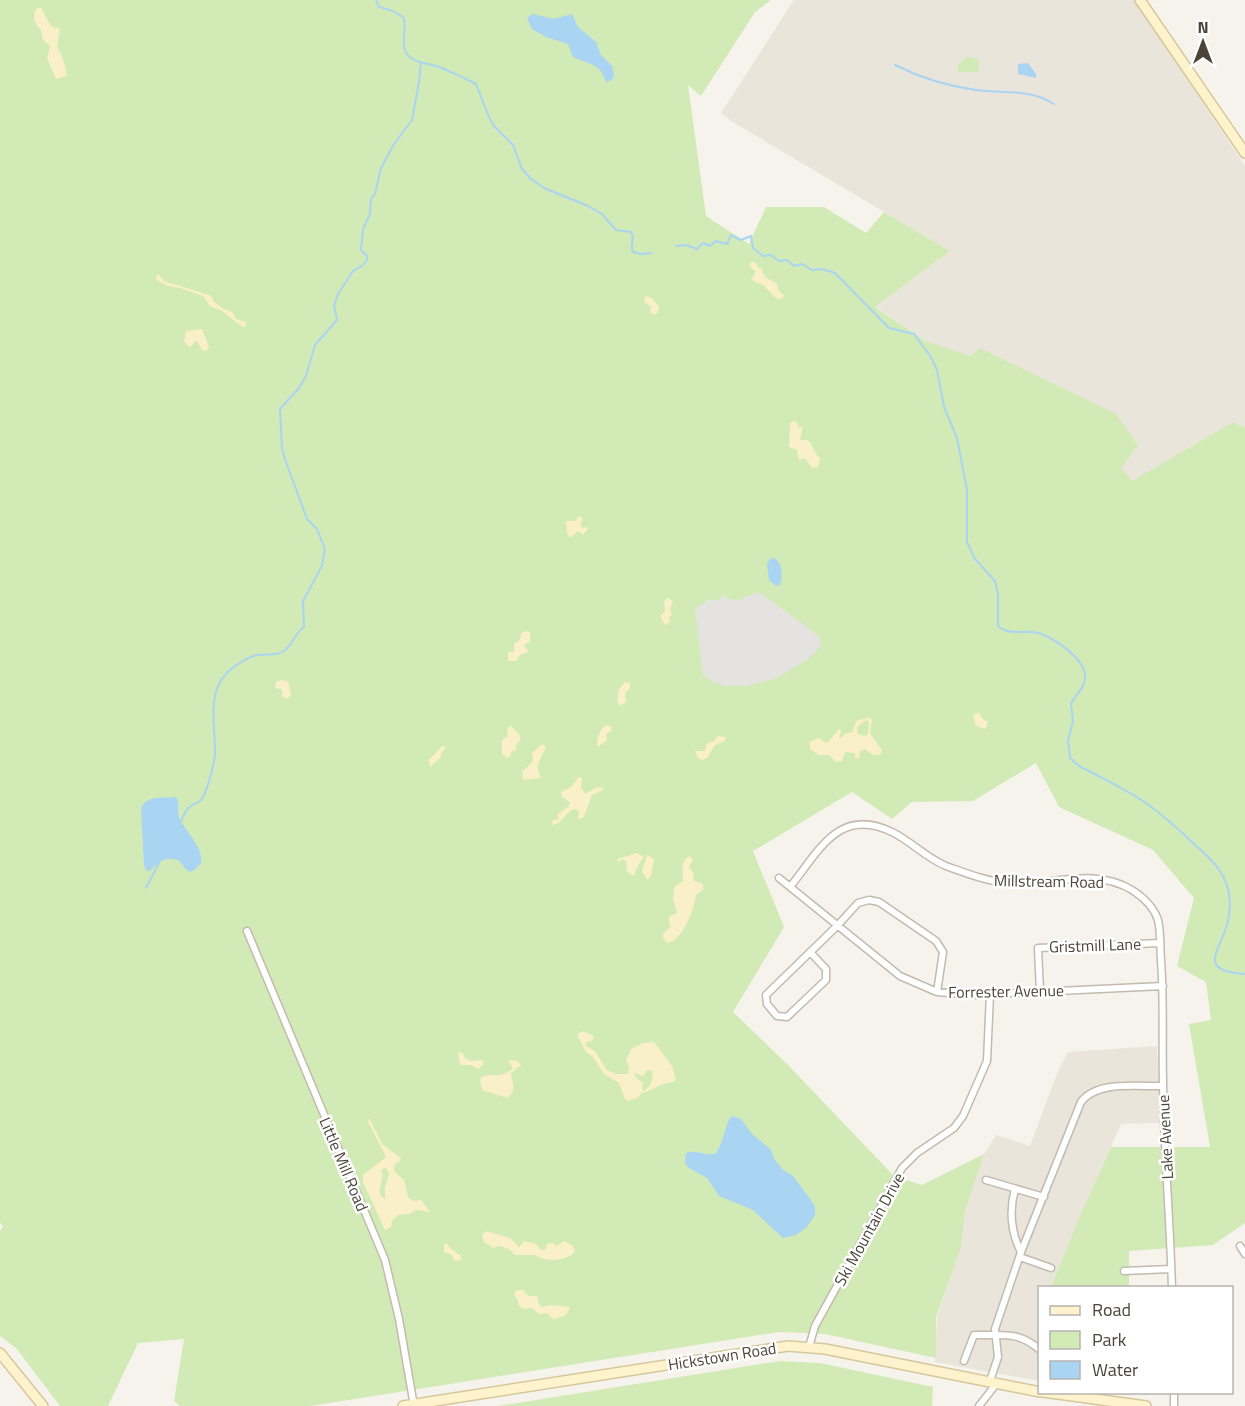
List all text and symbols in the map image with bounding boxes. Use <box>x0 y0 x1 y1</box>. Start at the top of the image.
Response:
north arrow <box>1173 12 1233 72</box>
text: N <box>1197 15 1209 39</box>
street label: Millstream Road <box>994 868 1104 894</box>
street label: Gristmill Lane <box>1049 931 1141 959</box>
street label: Forrester Avenue <box>948 978 1064 1004</box>
street label: Lake Avenue <box>1151 1094 1179 1180</box>
street label: Little Mill Road <box>313 1113 375 1215</box>
street label: Ski Mountain Drive <box>828 1168 910 1290</box>
legend <box>1038 1286 1233 1394</box>
text: Road <box>1092 1296 1131 1323</box>
text: Park <box>1092 1326 1127 1353</box>
street label: Hickstown Road <box>666 1336 778 1376</box>
text: Water <box>1092 1356 1138 1383</box>

